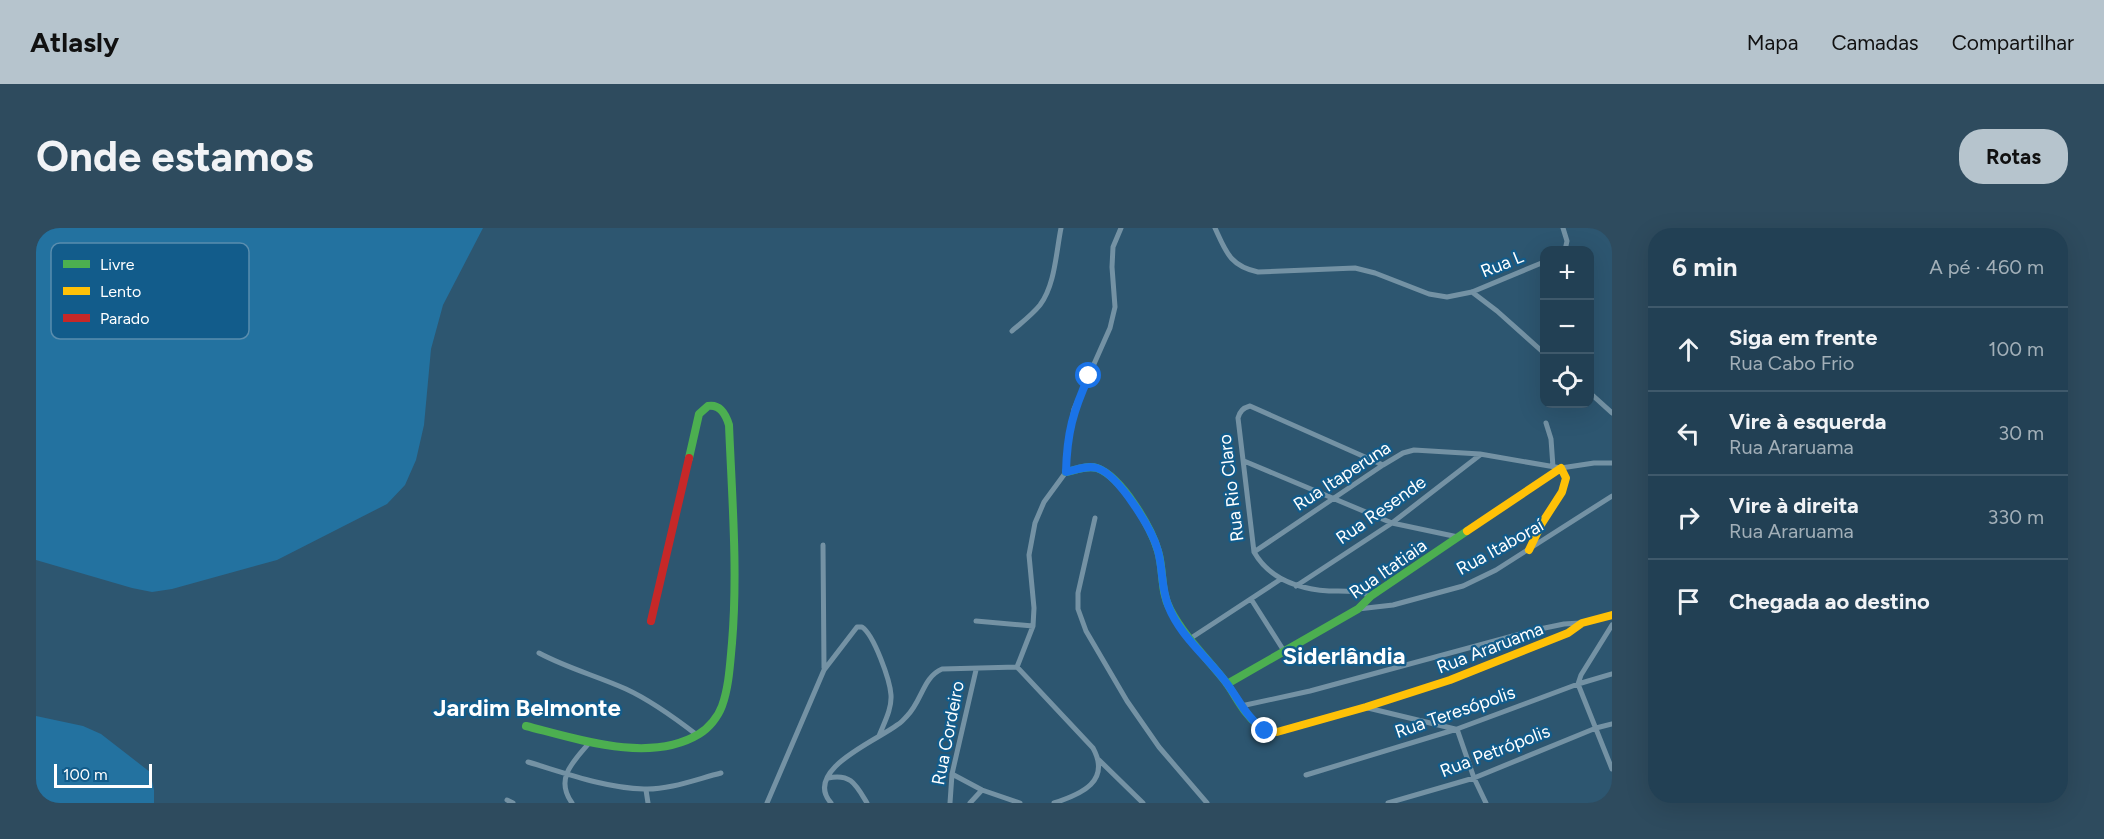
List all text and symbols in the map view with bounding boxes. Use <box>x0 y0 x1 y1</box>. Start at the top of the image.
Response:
text: Atlasly <box>30 25 119 59</box>
text: Mapa <box>1747 30 1798 55</box>
text: Camadas <box>1831 30 1919 55</box>
text: Compartilhar <box>1952 30 2074 55</box>
button: Rotas <box>1959 129 2068 184</box>
text: Onde estamos <box>36 131 314 182</box>
legend <box>51 243 249 339</box>
street label: Rua L <box>1477 245 1527 282</box>
map controls <box>1540 246 1594 408</box>
button: + <box>1540 246 1594 300</box>
text: 6 min <box>1672 251 1738 283</box>
text: Livre <box>100 255 135 274</box>
text: A pé · 460 m <box>1929 255 2044 279</box>
text: Lento <box>100 282 141 301</box>
button: − <box>1540 300 1594 354</box>
text: Parado <box>100 309 150 328</box>
text: Siga em frente <box>1729 324 1877 351</box>
icon: ahead <box>1672 333 1705 366</box>
text: 100 m <box>1988 337 2044 361</box>
text: Rua Cabo Frio <box>1729 351 1854 375</box>
button: locate <box>1540 354 1594 408</box>
route start <box>1075 362 1101 388</box>
text: Vire à esquerda <box>1729 408 1887 435</box>
icon: left <box>1672 417 1705 450</box>
text: 30 m <box>1998 421 2044 445</box>
street label: Rua Rio Claro <box>1214 433 1248 543</box>
text: Rua Araruama <box>1729 435 1854 459</box>
street label: Rua Itaperuna <box>1289 436 1395 516</box>
street label: Rua Resende <box>1332 471 1430 549</box>
text: Vire à direita <box>1729 492 1859 519</box>
icon: right <box>1672 501 1705 534</box>
text: 330 m <box>1987 505 2044 529</box>
street label: Rua Itaboraí <box>1453 514 1548 580</box>
text: Rua Araruama <box>1729 519 1854 543</box>
street label: Rua Itatiaia <box>1345 534 1431 604</box>
icon: arrive <box>1672 585 1705 618</box>
text: Chegada ao destino <box>1729 588 1930 615</box>
street label: Rua Araruama <box>1434 618 1546 678</box>
district label: Siderlândia <box>1282 641 1406 670</box>
street label: Rua Cordeiro <box>927 679 969 787</box>
street label: Rua Teresópolis <box>1392 681 1518 743</box>
district label: Jardim Belmonte <box>433 693 621 722</box>
route end <box>1251 717 1277 743</box>
street label: Rua Petrópolis <box>1437 720 1553 782</box>
scale bar <box>54 761 152 788</box>
text: 100 m <box>63 765 108 784</box>

